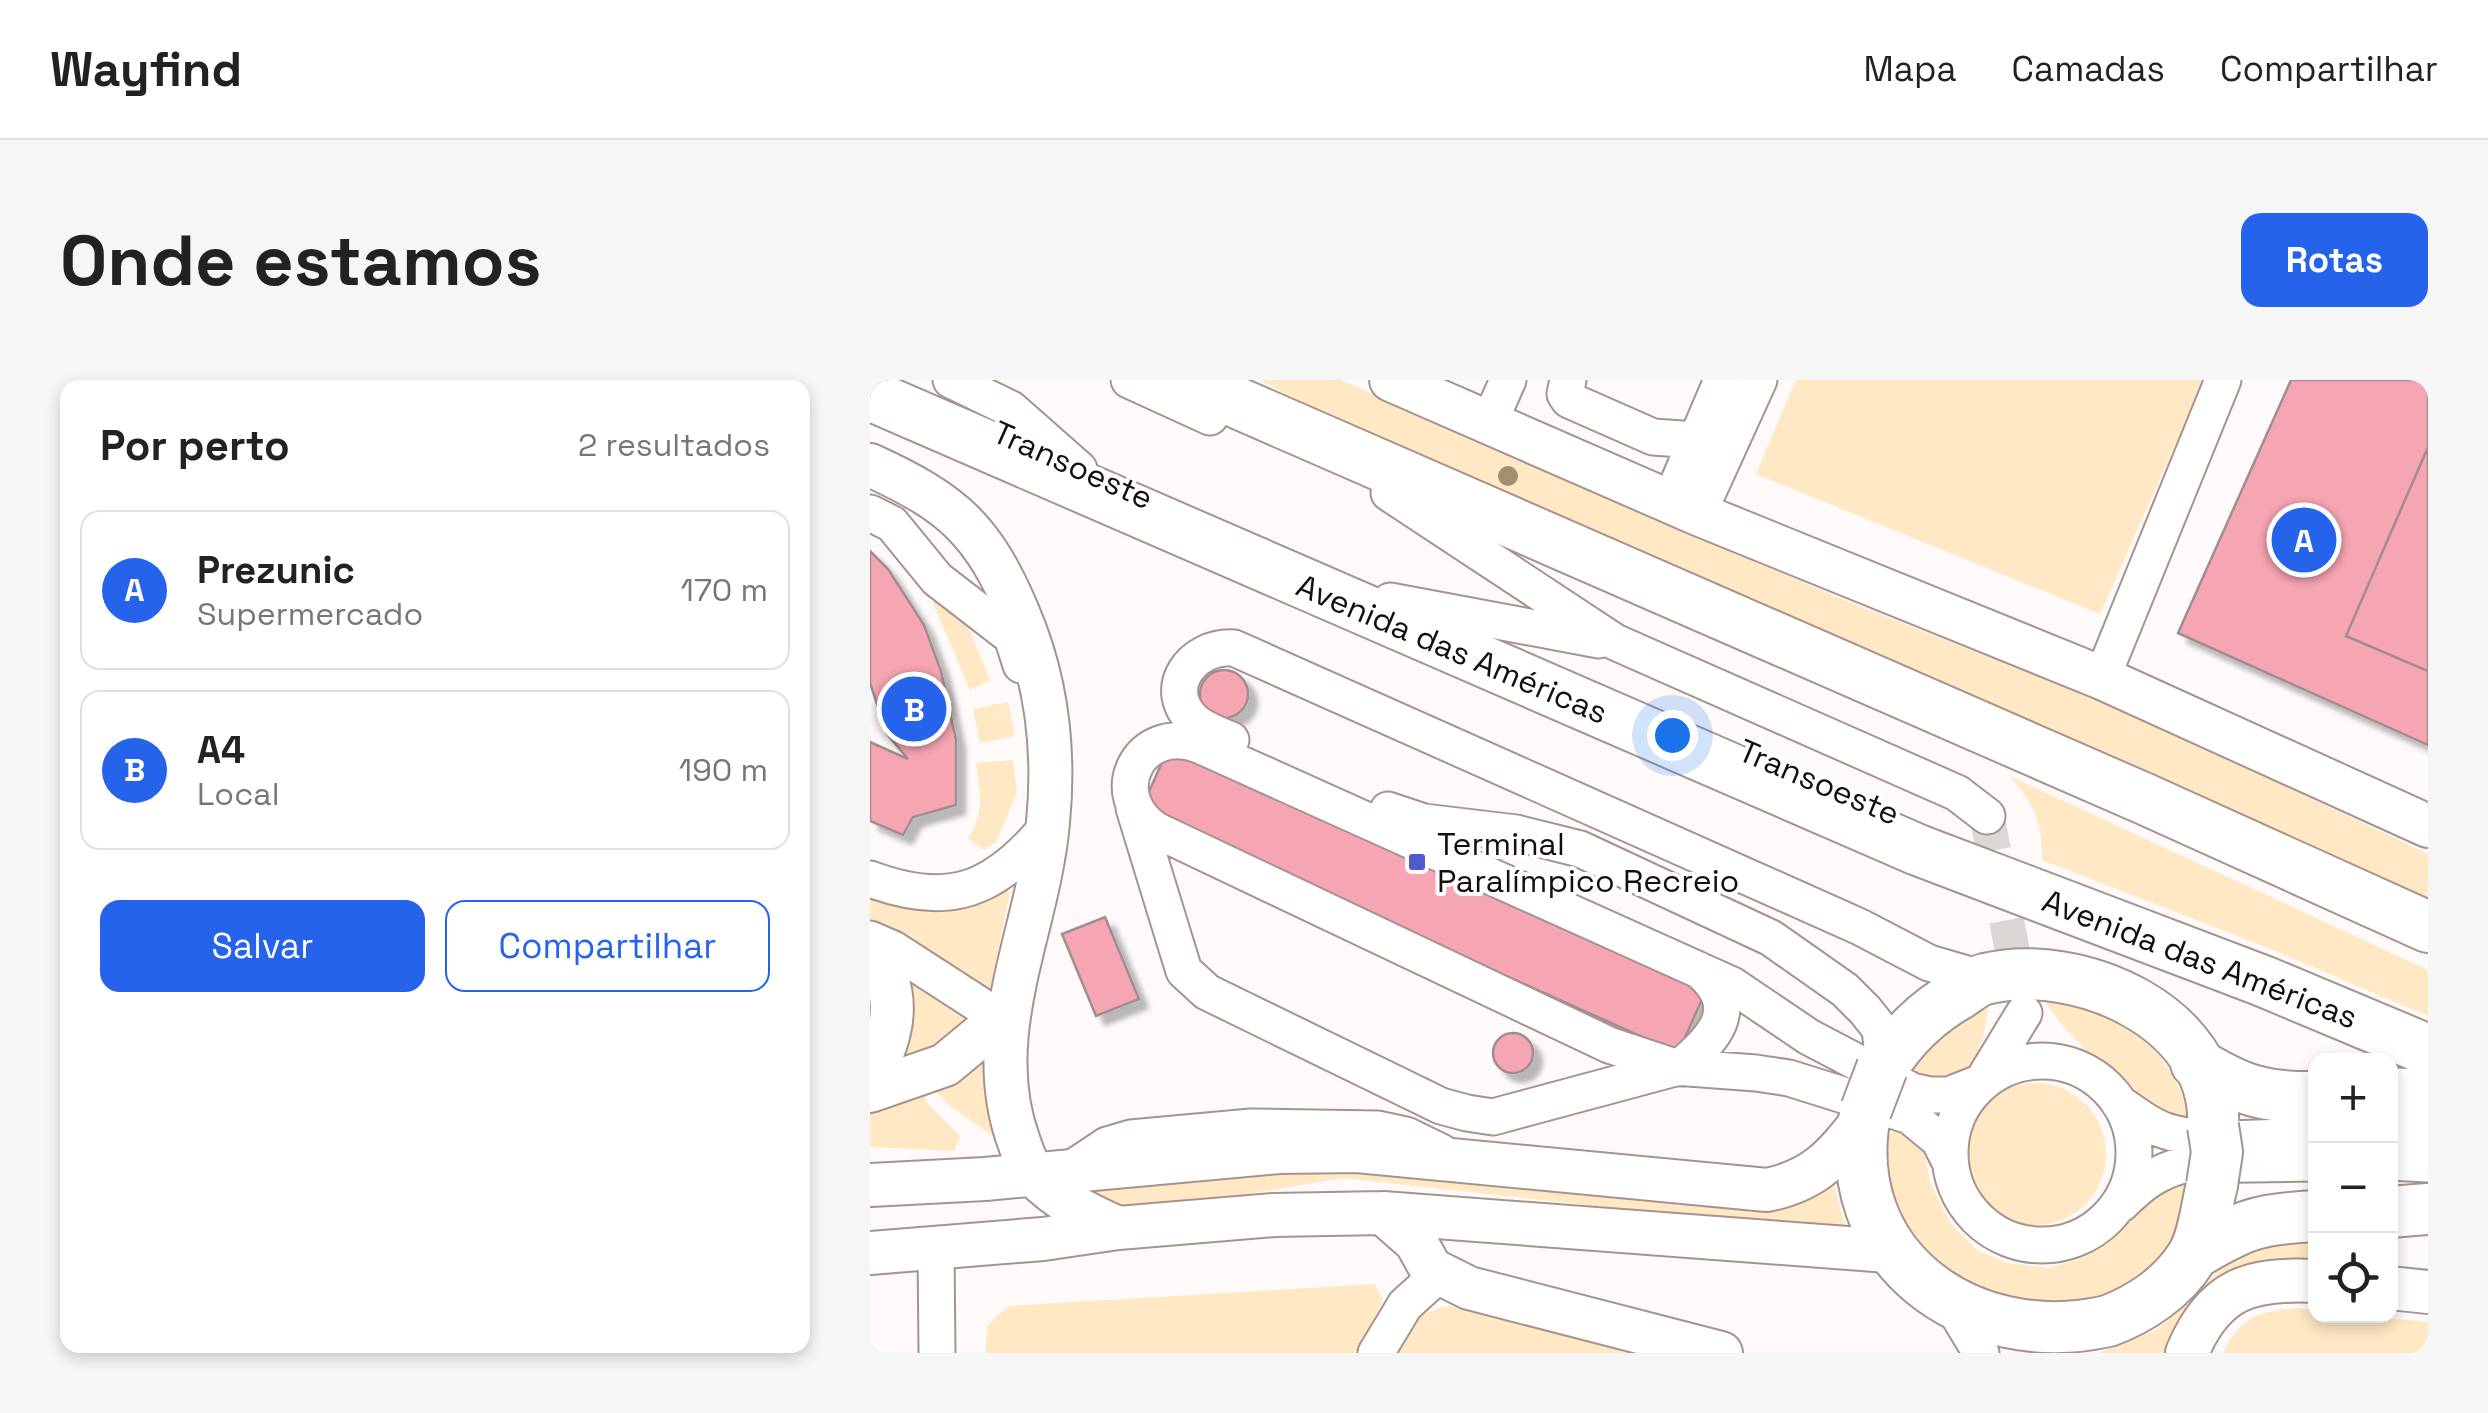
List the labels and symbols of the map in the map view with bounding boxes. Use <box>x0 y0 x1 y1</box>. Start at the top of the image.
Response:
street label: Transoeste <box>987 412 1159 518</box>
pin: A <box>2272 502 2336 578</box>
street label: Avenida das Américas <box>1290 565 1614 733</box>
pin: B <box>882 672 946 746</box>
your location <box>1647 710 1698 761</box>
street label: Transoeste <box>1732 730 1906 834</box>
place label: Terminal Paralímpico Recreio <box>1437 824 1739 901</box>
marker: Terminal Paralímpico Recreio <box>1406 851 1428 873</box>
street label: Avenida das Américas <box>2037 880 2363 1038</box>

